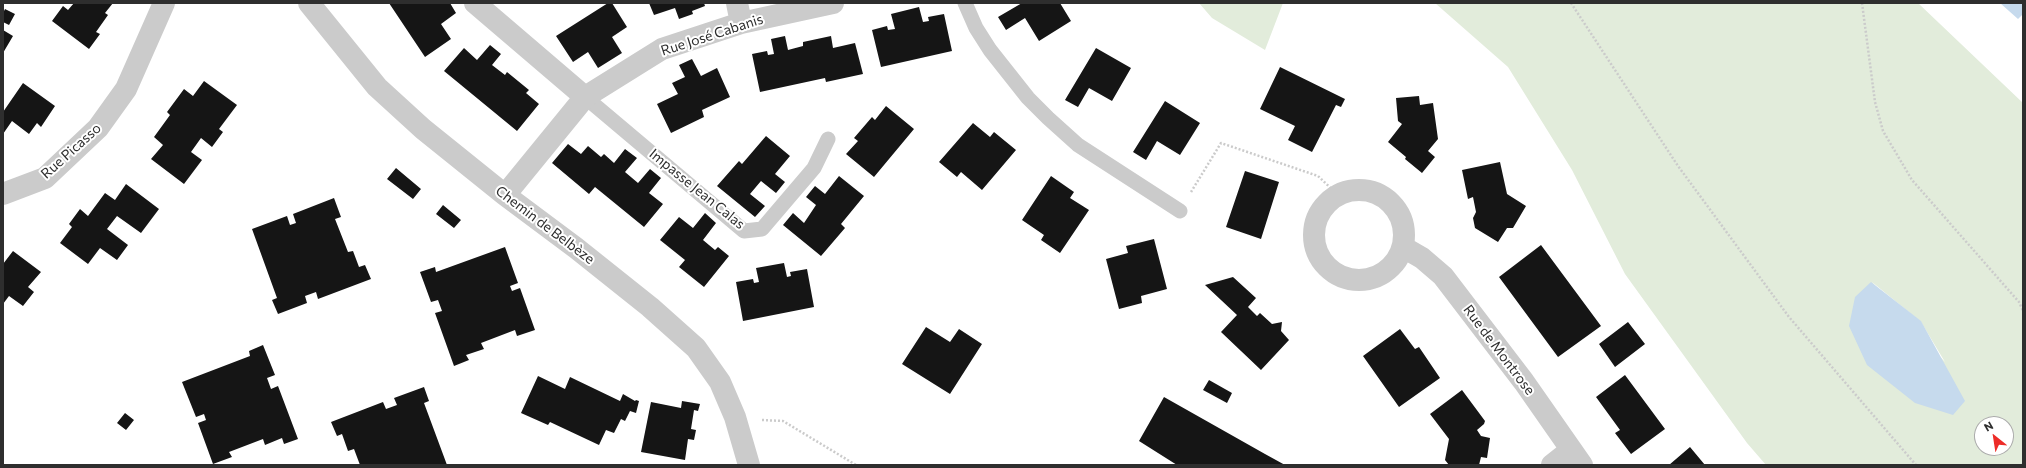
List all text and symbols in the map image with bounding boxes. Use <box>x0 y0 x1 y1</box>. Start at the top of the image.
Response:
street label: Rue José Cabanis <box>659 11 765 59</box>
street label: Rue Picasso <box>38 120 104 182</box>
street label: Impasse Jean Calas <box>646 145 748 233</box>
street label: Chemin de Belbèze <box>492 182 598 268</box>
street label: Rue de Montrose <box>1460 302 1538 398</box>
north arrow <box>1974 416 2014 456</box>
text: N <box>1981 418 1995 434</box>

